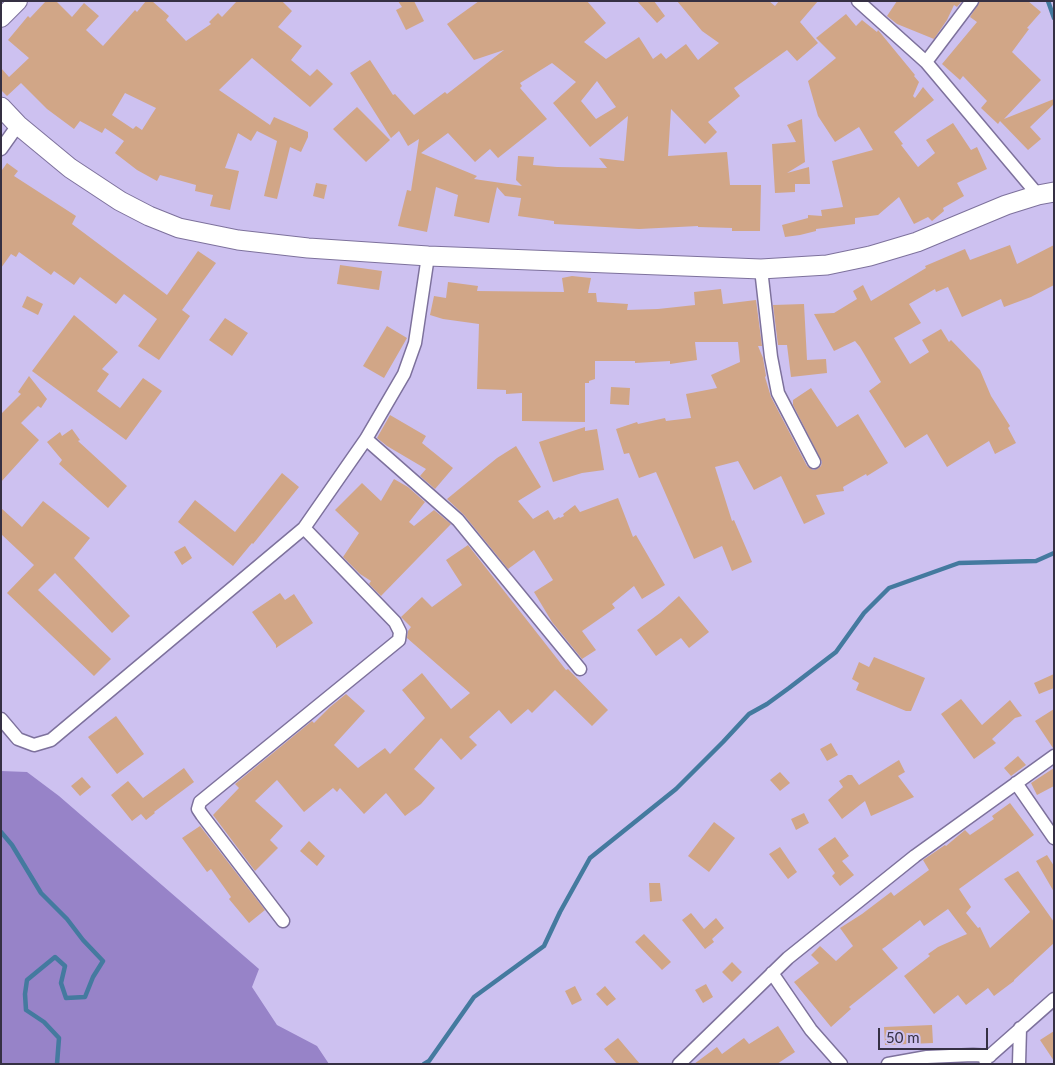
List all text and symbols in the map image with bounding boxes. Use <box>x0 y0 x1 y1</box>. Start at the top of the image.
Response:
scale bar <box>880 1018 990 1050</box>
text: 50 m <box>886 1028 920 1046</box>

